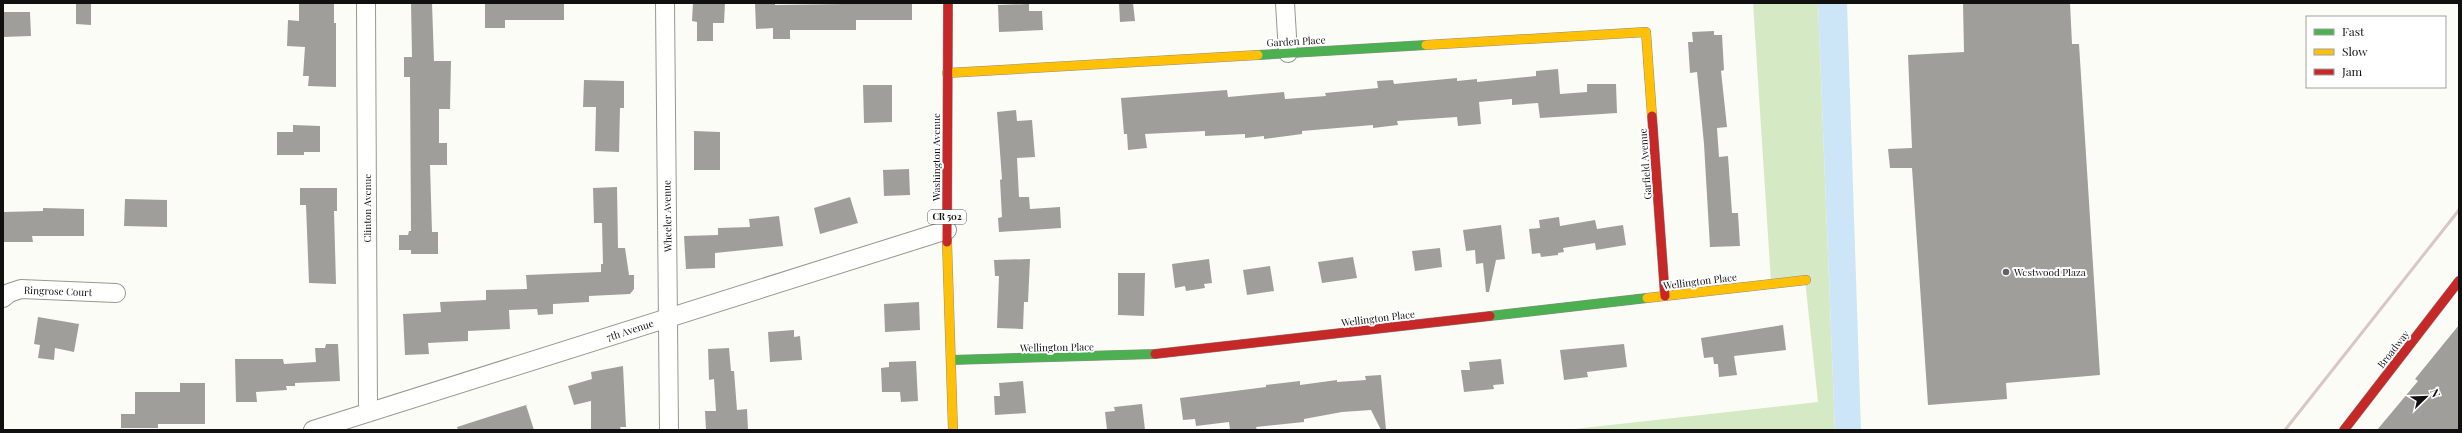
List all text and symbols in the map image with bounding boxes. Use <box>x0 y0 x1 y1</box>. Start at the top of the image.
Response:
legend <box>2306 16 2446 88</box>
text: Fast <box>2342 23 2365 39</box>
street label: Garden Place <box>1266 32 1326 50</box>
text: Slow <box>2342 43 2368 59</box>
text: Jam <box>2341 63 2363 79</box>
street label: Washington Avenue <box>929 113 943 202</box>
street label: Garfield Avenue <box>1636 128 1654 200</box>
street label: Clinton Avenue <box>360 174 374 242</box>
street label: Wheeler Avenue <box>659 180 675 253</box>
road number: CR 502 <box>928 210 966 224</box>
place label: Westwood Plaza <box>2013 265 2086 279</box>
marker: Westwood Plaza <box>2001 267 2011 277</box>
street label: Wellington Place <box>1661 270 1738 293</box>
street label: Ringrose Court <box>24 283 93 299</box>
street label: Wellington Place <box>1339 307 1416 330</box>
street label: 7th Avenue <box>605 316 655 344</box>
street label: Broadway <box>2374 327 2412 371</box>
street label: Wellington Place <box>1019 339 1094 355</box>
north arrow <box>2406 377 2446 417</box>
text: N <box>2427 386 2444 400</box>

